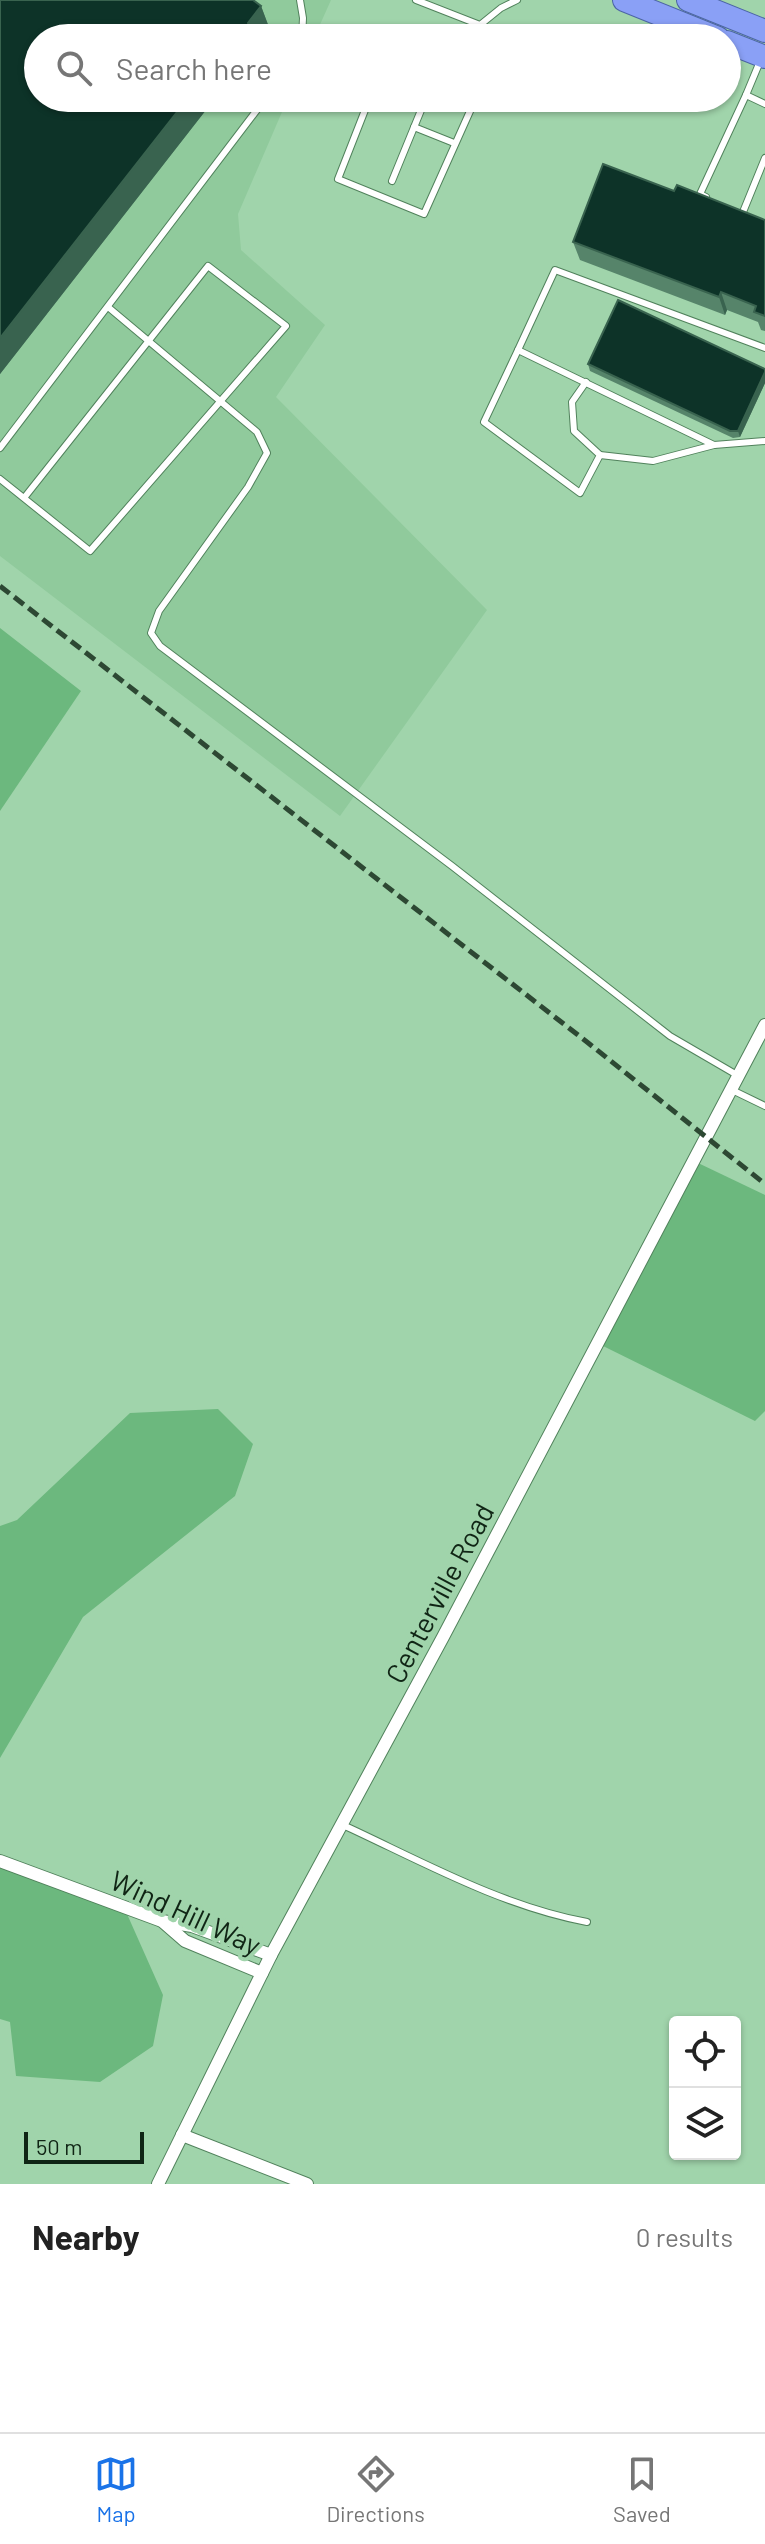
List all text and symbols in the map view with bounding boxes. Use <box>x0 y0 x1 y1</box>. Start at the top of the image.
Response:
search box <box>24 24 741 112</box>
icon: search <box>52 46 96 90</box>
text: Search here <box>116 50 272 86</box>
street label: Centerville Road <box>377 1497 501 1689</box>
street label: Wind Hill Way <box>106 1862 267 1962</box>
map controls <box>669 2016 741 2160</box>
button: locate <box>669 2016 741 2088</box>
button: layers <box>669 2088 741 2160</box>
scale bar <box>24 2128 144 2164</box>
text: 50 m <box>36 2133 82 2159</box>
text: Nearby <box>32 2216 140 2257</box>
text: 0 results <box>636 2221 733 2252</box>
tab: Map <box>94 2452 138 2526</box>
tab: Directions <box>326 2452 425 2526</box>
tab: Saved <box>613 2452 671 2526</box>

